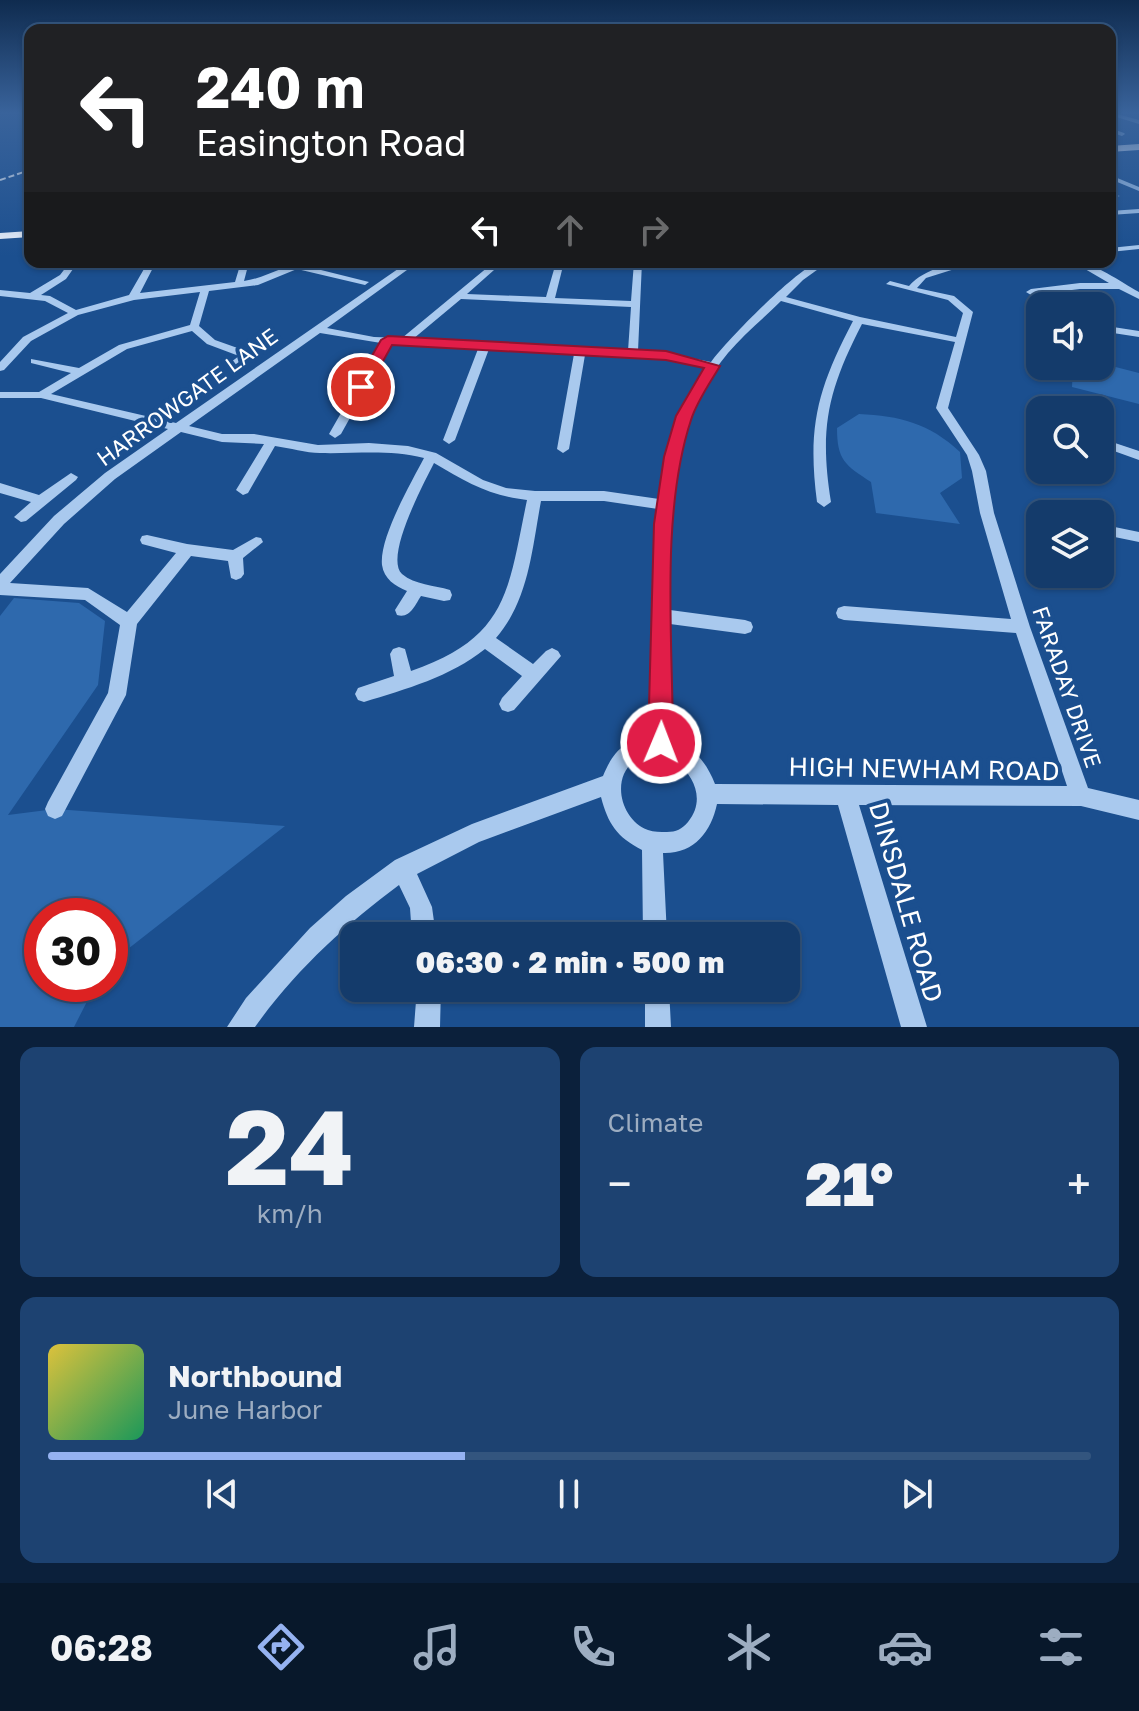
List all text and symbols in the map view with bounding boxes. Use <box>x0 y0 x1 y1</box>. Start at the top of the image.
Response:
text: 240 m <box>196 53 365 120</box>
icon: left <box>64 56 168 160</box>
text: Easington Road <box>196 121 466 164</box>
icon: left <box>464 208 508 252</box>
icon: ahead <box>548 208 592 252</box>
icon: right <box>632 208 676 252</box>
map controls <box>1026 292 1114 588</box>
button: sound <box>1026 292 1114 380</box>
street label: HARROWGATE LANE <box>91 322 282 471</box>
pin <box>327 353 395 421</box>
icon: arrive <box>339 365 383 409</box>
button: search <box>1026 396 1114 484</box>
button: layers <box>1026 500 1114 588</box>
street label: FARADAY DRIVE <box>1027 603 1108 771</box>
position arrow <box>619 701 703 785</box>
street label: HIGH NEWHAM ROAD <box>788 751 1060 786</box>
street label: DINSDALE ROAD <box>863 798 950 1006</box>
speed limit sign: 30 <box>24 898 128 1002</box>
text: 06:30 · 2 min · 500 m <box>416 944 724 980</box>
text: 24 <box>226 1083 354 1208</box>
text: Climate <box>608 1107 703 1138</box>
text: 21° <box>805 1147 893 1219</box>
text: − <box>608 1157 632 1210</box>
text: + <box>1067 1157 1091 1210</box>
text: km/h <box>257 1198 323 1229</box>
text: Northbound <box>168 1358 342 1394</box>
text: June Harbor <box>168 1394 322 1425</box>
icon: previous <box>200 1472 244 1516</box>
icon: pause <box>547 1472 591 1516</box>
icon: next <box>895 1472 939 1516</box>
icon: directions <box>253 1619 309 1675</box>
icon: music <box>409 1619 465 1675</box>
icon: phone <box>565 1619 621 1675</box>
icon: climate <box>721 1619 777 1675</box>
icon: car <box>877 1619 933 1675</box>
icon: filters <box>1033 1619 1089 1675</box>
text: 06:28 <box>50 1626 153 1669</box>

